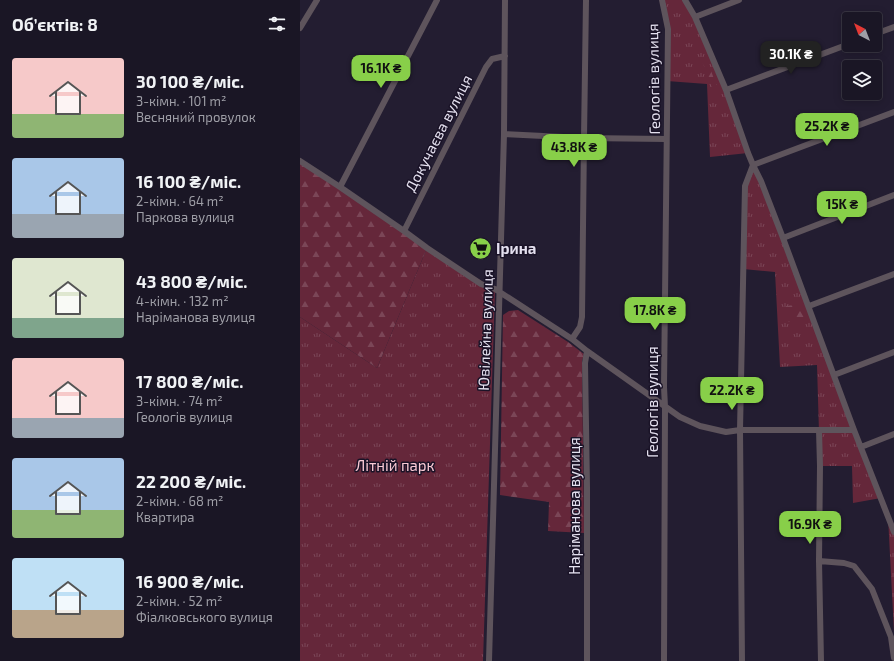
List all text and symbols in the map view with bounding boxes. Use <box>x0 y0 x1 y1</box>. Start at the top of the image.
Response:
north arrow <box>842 12 882 52</box>
map controls <box>842 12 882 100</box>
icon: filters <box>266 13 288 35</box>
text: Об’єктів: 8 <box>12 14 98 34</box>
street label: Геологів вулиця <box>643 23 664 135</box>
pin: 30.1K ₴ <box>754 41 828 75</box>
text: 30.1K ₴ <box>769 46 813 62</box>
pin: 16.1K ₴ <box>344 55 418 89</box>
text: 16.1K ₴ <box>360 60 402 76</box>
button: layers <box>842 60 882 100</box>
text: 30 100 ₴/міс. <box>136 71 244 91</box>
street label: Докучаєва вулиця <box>401 72 476 195</box>
icon: home <box>44 74 92 122</box>
text: 3-кімн. · 101 m² <box>136 93 226 109</box>
text: Весняний провулок <box>136 109 256 125</box>
pin: 25.2K ₴ <box>790 113 864 147</box>
text: 25.2K ₴ <box>804 118 850 134</box>
pin: 43.8K ₴ <box>537 134 611 168</box>
text: 43.8K ₴ <box>551 139 597 155</box>
text: 16 100 ₴/міс. <box>136 171 241 191</box>
icon: home <box>44 174 92 222</box>
pin: 15K ₴ <box>814 191 870 225</box>
text: 2-кімн. · 64 m² <box>136 193 224 209</box>
text: 15K ₴ <box>826 196 858 212</box>
text: Паркова вулиця <box>136 209 234 225</box>
supermarket icon: Ірина <box>467 235 493 261</box>
place label: Ірина <box>496 239 536 257</box>
street label: Ювілейна вулиця <box>474 269 497 391</box>
text: 43 800 ₴/міс. <box>136 271 248 291</box>
icon: home <box>44 274 92 322</box>
text: 4-кімн. · 132 m² <box>136 293 229 309</box>
pin: 17.8K ₴ <box>618 297 692 331</box>
text: 17.8K ₴ <box>634 302 676 318</box>
text: Наріманова вулиця <box>136 309 255 325</box>
street label: Геологів вулиця <box>643 346 662 458</box>
text: 17 800 ₴/міс. <box>136 371 243 391</box>
icon: home <box>44 374 92 422</box>
pin: 22.2K ₴ <box>695 377 769 411</box>
text: 22.2K ₴ <box>709 382 755 398</box>
text: 3-кімн. · 74 m² <box>136 393 223 409</box>
text: Геологів вулиця <box>136 409 232 425</box>
street label: Наріманова вулиця <box>565 437 584 575</box>
park label: Літній парк <box>355 456 435 474</box>
text: 22 200 ₴/міс. <box>136 471 246 491</box>
icon: home <box>44 474 92 522</box>
text: 2-кімн. · 68 m² <box>136 493 224 509</box>
text: Квартира <box>136 509 195 525</box>
pin: 16.9K ₴ <box>773 511 847 545</box>
text: 16.9K ₴ <box>788 516 832 532</box>
text: 16 900 ₴/міс. <box>136 571 244 591</box>
icon: home <box>44 574 92 622</box>
text: 2-кімн. · 52 m² <box>136 593 222 609</box>
text: Фіалковського вулиця <box>136 609 273 625</box>

